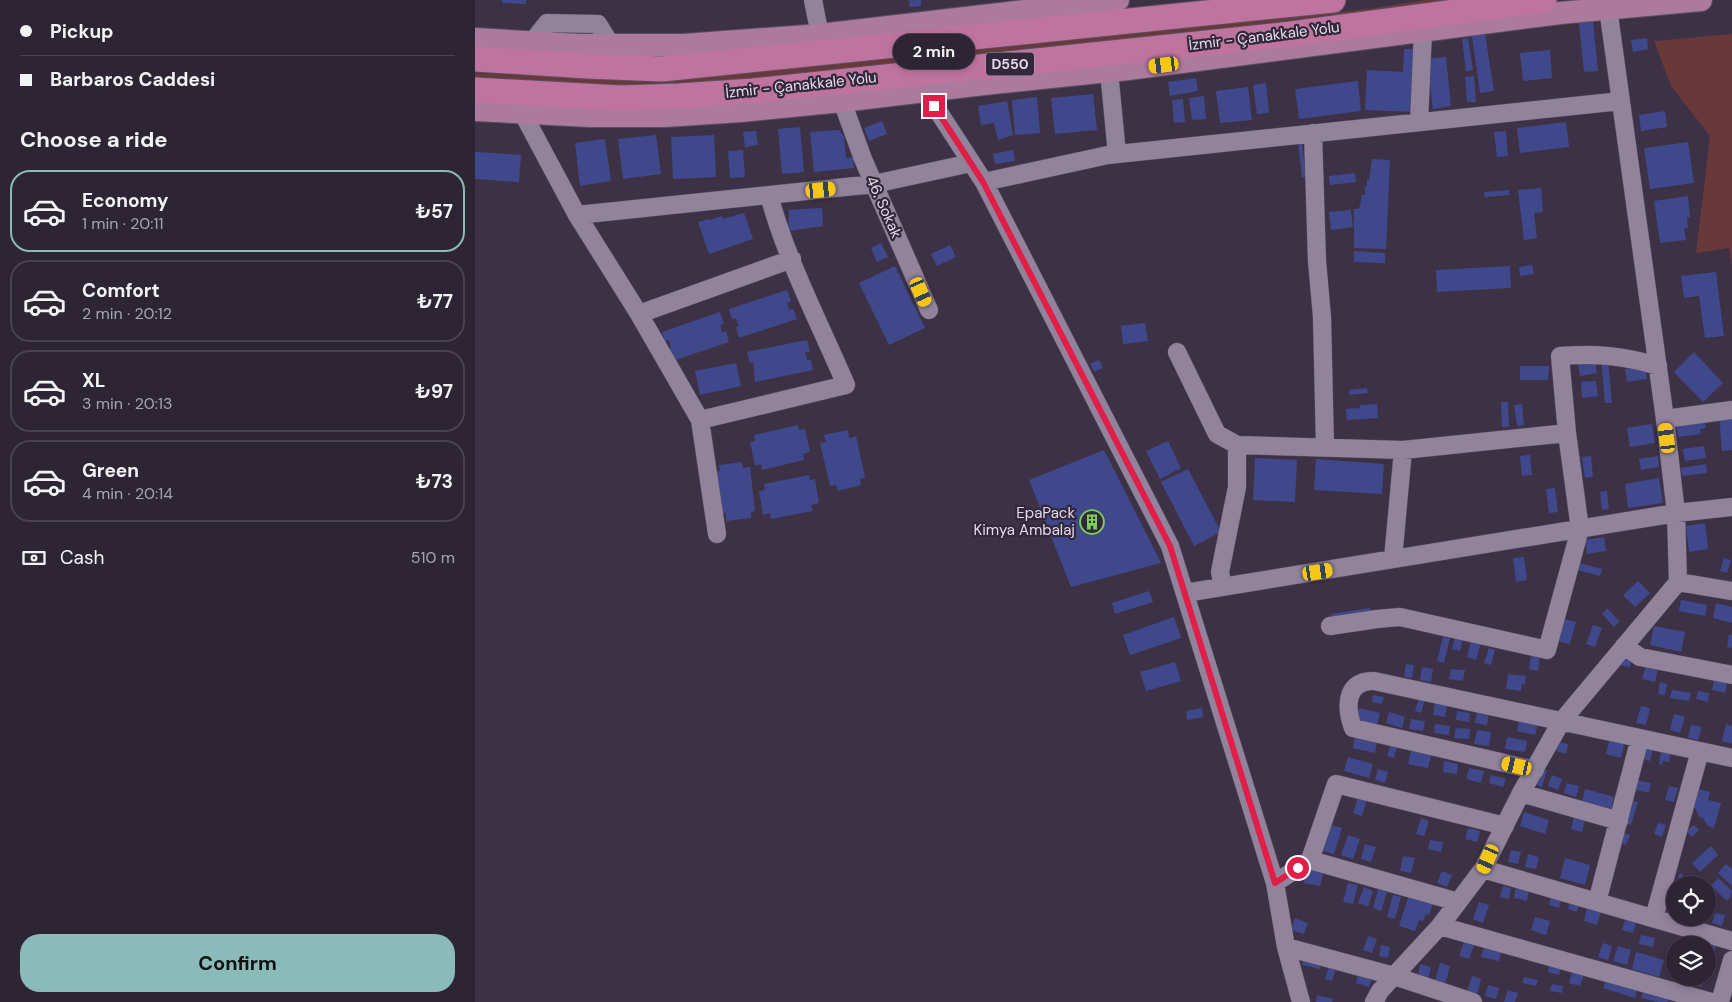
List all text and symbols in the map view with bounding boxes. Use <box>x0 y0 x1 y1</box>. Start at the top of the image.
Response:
street label: İzmir - Çanakkale Yolu <box>1187 17 1341 55</box>
text: Pickup <box>50 19 114 44</box>
callout: 2 min <box>893 34 975 68</box>
text: 2 min <box>913 41 955 62</box>
road number: D550 <box>986 52 1034 76</box>
car <box>1148 56 1179 74</box>
text: Barbaros Caddesi <box>50 67 215 92</box>
street label: İzmir - Çanakkale Yolu <box>724 67 878 103</box>
route end <box>923 95 945 117</box>
text: Choose a ride <box>20 125 168 154</box>
street label: 46. Sokak <box>861 173 907 241</box>
car <box>805 181 836 199</box>
text: Economy <box>82 188 169 213</box>
icon: car <box>22 189 67 234</box>
text: ₺57 <box>415 199 453 224</box>
text: 1 min · 20:11 <box>82 213 163 234</box>
car <box>908 275 933 309</box>
text: Comfort <box>82 278 160 303</box>
icon: car <box>22 279 67 324</box>
text: ₺77 <box>417 289 453 314</box>
text: 2 min · 20:12 <box>82 303 172 324</box>
text: XL <box>82 368 105 393</box>
icon: car <box>22 369 67 414</box>
text: ₺97 <box>415 379 453 404</box>
text: 3 min · 20:13 <box>82 393 172 414</box>
car <box>1657 422 1676 454</box>
text: Green <box>82 458 139 483</box>
icon: car <box>22 459 67 504</box>
text: ₺73 <box>416 469 453 494</box>
text: 4 min · 20:14 <box>82 483 173 504</box>
place label: EpaPack Kimya Ambalaj <box>973 503 1075 540</box>
building icon: EpaPack Kimya Ambalaj <box>1079 509 1105 535</box>
icon: cash <box>20 544 48 572</box>
text: Cash <box>60 545 104 570</box>
text: 510 m <box>411 547 455 568</box>
car <box>1302 562 1333 582</box>
car <box>1500 755 1533 777</box>
car <box>1475 842 1500 876</box>
route start <box>1287 857 1309 879</box>
map controls <box>1666 876 1716 986</box>
button: locate <box>1666 876 1716 926</box>
button: Confirm <box>20 934 455 992</box>
button: layers <box>1666 936 1716 986</box>

